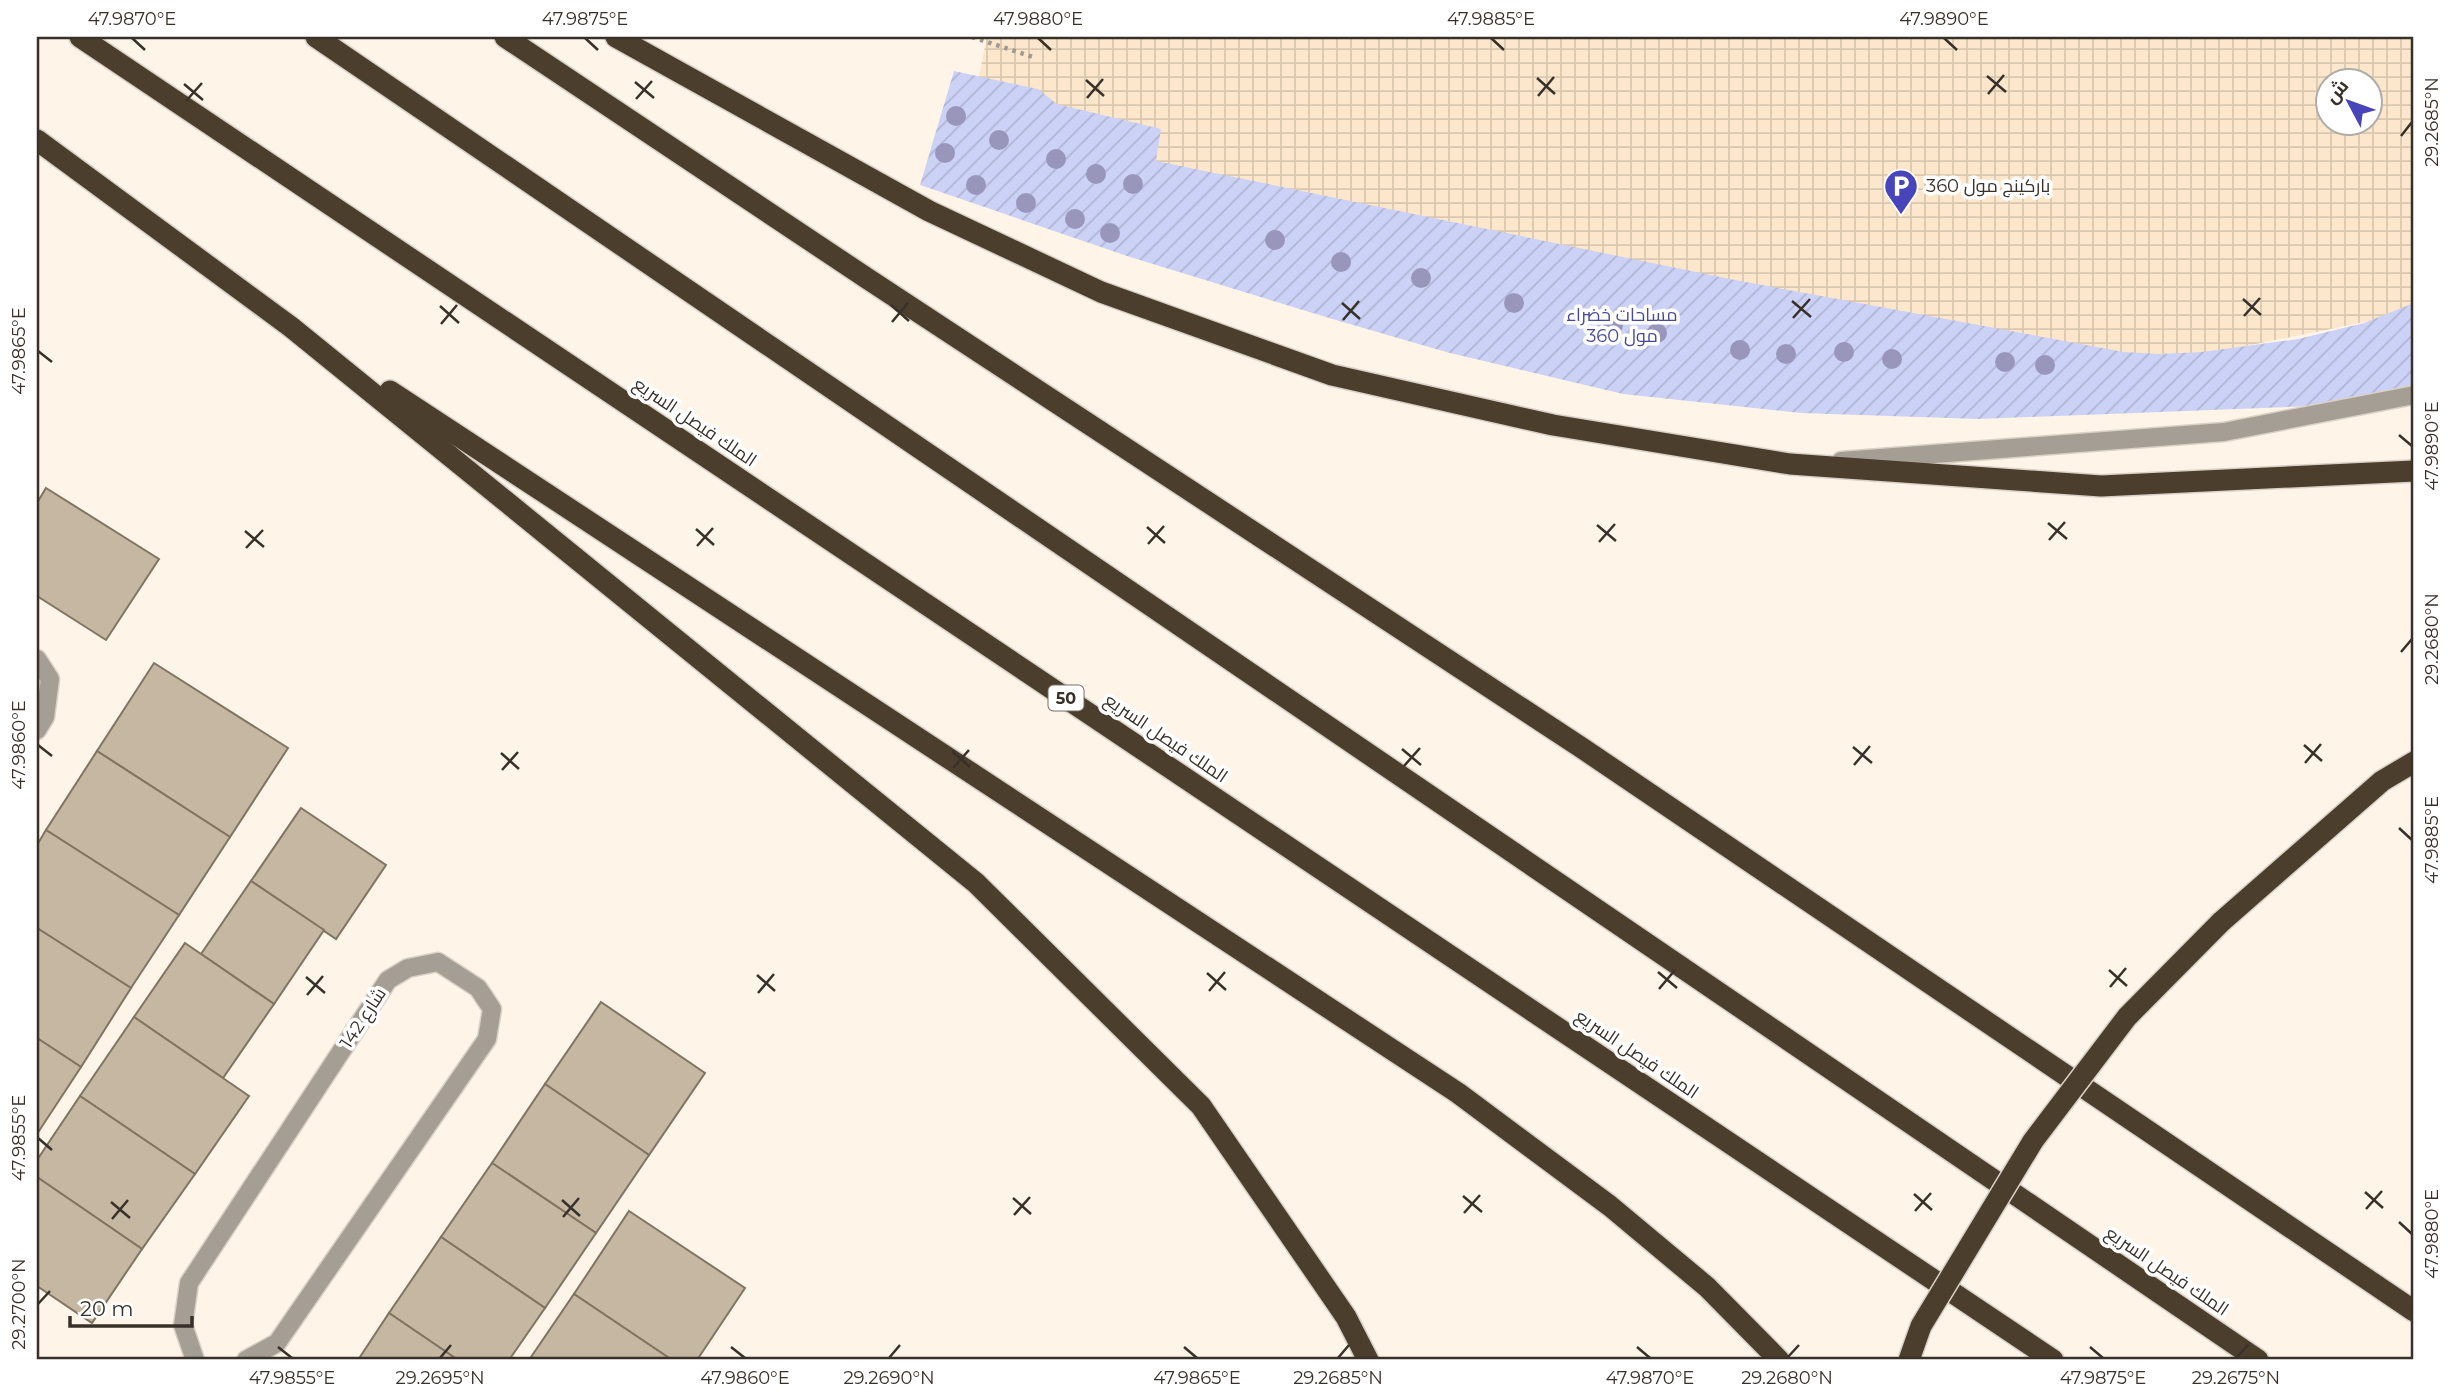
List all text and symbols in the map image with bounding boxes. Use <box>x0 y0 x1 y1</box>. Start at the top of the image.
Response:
text: 47.9870°E <box>88 8 176 30</box>
text: 47.9875°E <box>542 8 628 30</box>
text: 47.9880°E <box>993 8 1083 30</box>
text: 47.9885°E <box>1447 8 1535 30</box>
text: 47.9890°E <box>1899 8 1989 30</box>
north arrow <box>2314 66 2384 136</box>
text: ش <box>2320 74 2353 108</box>
text: 29.2685°N <box>2421 77 2443 167</box>
parking icon: باركينج مول 360 <box>1882 167 1920 216</box>
place label: باركينج مول 360 <box>1926 175 2050 198</box>
park label: مساحات خضراء 360 مول <box>1566 304 1678 347</box>
text: 47.9865°E <box>8 307 30 395</box>
street label: الملك فيصل السريع <box>629 373 761 472</box>
text: 47.9890°E <box>2421 401 2443 491</box>
text: 29.2680°N <box>2421 593 2443 685</box>
road number: 50 <box>1048 685 1084 710</box>
street label: الملك فيصل السريع <box>1100 689 1232 788</box>
text: 47.9860°E <box>8 700 30 790</box>
text: 47.9885°E <box>2421 796 2443 884</box>
street label: شارع 142 <box>335 983 392 1053</box>
street label: الملك فيصل السريع <box>1571 1005 1703 1104</box>
text: 47.9855°E <box>8 1095 30 1181</box>
text: 47.9880°E <box>2421 1189 2443 1279</box>
street label: الملك فيصل السريع <box>2101 1222 2233 1321</box>
text: 29.2700°N <box>8 1258 30 1350</box>
scale bar <box>70 1285 192 1329</box>
text: 20 m <box>80 1296 134 1321</box>
text: 47.9855°E <box>249 1367 335 1389</box>
text: 29.2695°N <box>395 1367 485 1389</box>
text: 47.9860°E <box>700 1367 790 1389</box>
text: 29.2690°N <box>843 1367 935 1389</box>
text: 47.9865°E <box>1153 1367 1241 1389</box>
text: 29.2685°N <box>1293 1367 1383 1389</box>
text: 47.9870°E <box>1606 1367 1694 1389</box>
text: 29.2680°N <box>1741 1367 1833 1389</box>
text: 47.9875°E <box>2060 1367 2146 1389</box>
text: 29.2675°N <box>2192 1367 2280 1389</box>

